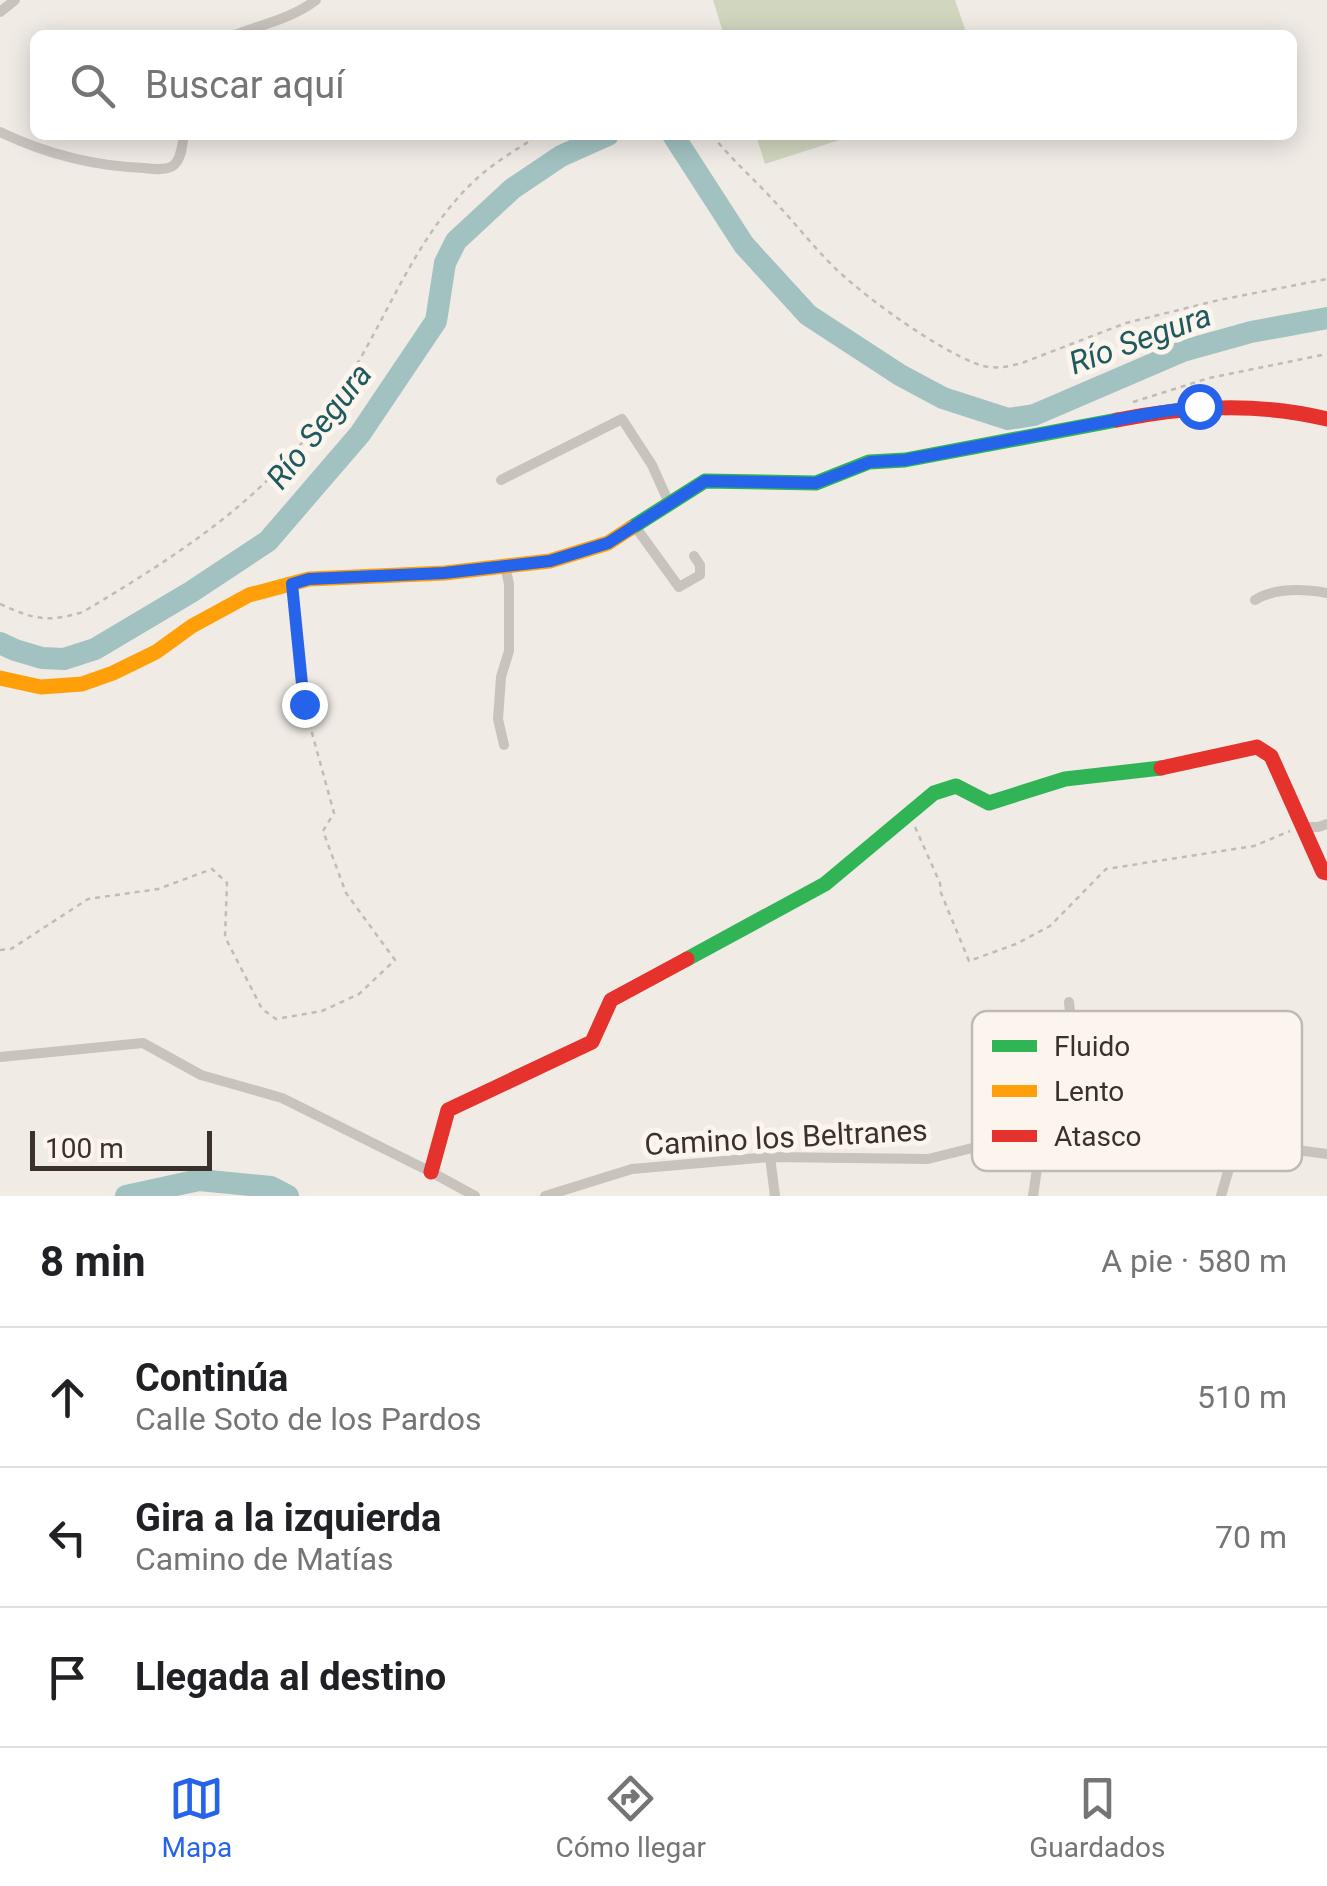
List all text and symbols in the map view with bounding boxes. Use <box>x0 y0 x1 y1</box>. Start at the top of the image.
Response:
search box <box>30 30 1297 140</box>
icon: search <box>65 58 120 113</box>
text: Buscar aquí <box>145 63 345 107</box>
water label: Río Segura <box>1064 296 1216 382</box>
water label: Río Segura <box>258 356 380 496</box>
route start <box>1177 384 1223 430</box>
route end <box>282 682 328 728</box>
legend <box>972 1011 1302 1171</box>
text: Fluido <box>1054 1030 1130 1063</box>
text: Lento <box>1054 1075 1124 1108</box>
street label: Camino los Beltranes <box>644 1112 928 1162</box>
text: Atasco <box>1054 1120 1142 1153</box>
scale bar <box>30 1126 212 1170</box>
text: 100 m <box>45 1132 124 1165</box>
text: 8 min <box>40 1237 146 1286</box>
text: A pie · 580 m <box>1101 1242 1287 1280</box>
text: Continúa <box>135 1356 288 1400</box>
icon: ahead <box>40 1370 95 1425</box>
text: 510 m <box>1197 1378 1287 1416</box>
text: Calle Soto de los Pardos <box>135 1400 482 1438</box>
text: Gira a la izquierda <box>135 1496 441 1540</box>
icon: left <box>40 1510 95 1565</box>
text: 70 m <box>1215 1518 1287 1556</box>
text: Camino de Matías <box>135 1540 394 1578</box>
icon: arrive <box>40 1650 95 1705</box>
text: Llegada al destino <box>135 1655 446 1699</box>
tab: Mapa <box>162 1771 232 1864</box>
tab: Cómo llegar <box>555 1771 706 1864</box>
tab: Guardados <box>1029 1771 1165 1864</box>

